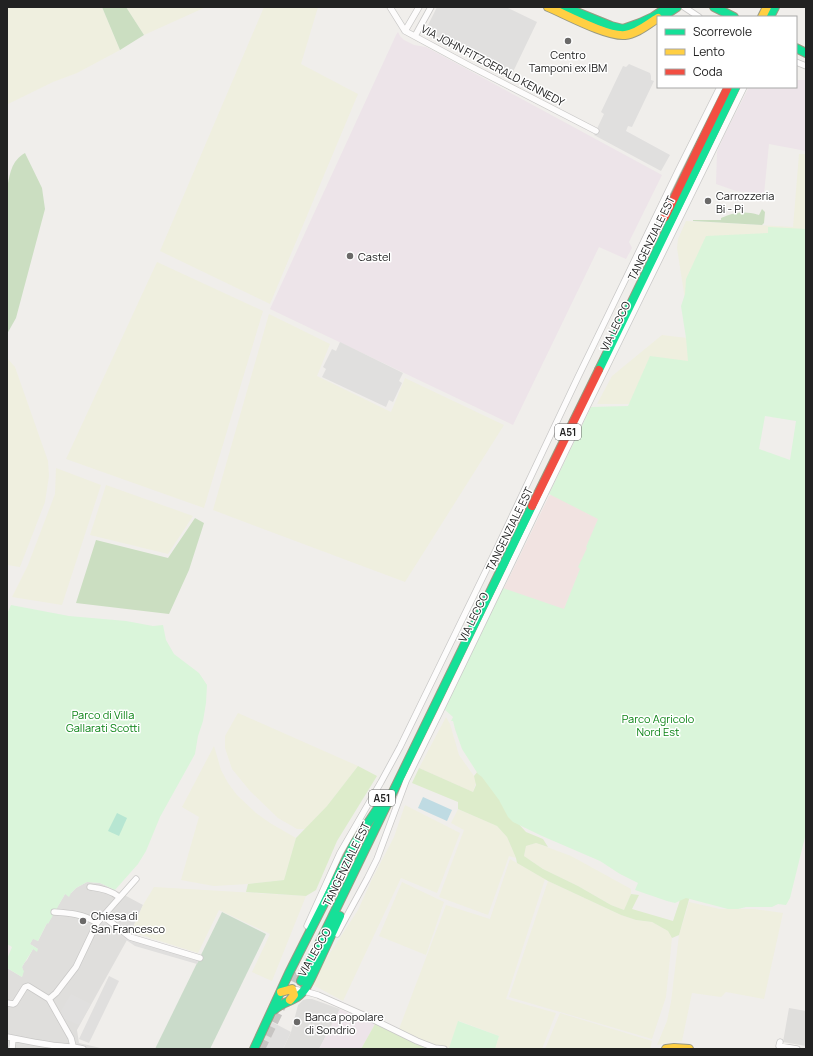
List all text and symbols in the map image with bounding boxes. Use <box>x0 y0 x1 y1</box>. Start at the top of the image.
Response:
legend <box>657 16 797 88</box>
street label: VIA JOHN FITZGERALD KENNEDY <box>419 21 568 110</box>
text: Scorrevole <box>693 23 752 40</box>
marker: Centro Tamponi ex IBM <box>563 36 573 46</box>
text: Lento <box>693 43 725 60</box>
place label: Centro Tamponi ex IBM <box>529 47 607 75</box>
text: Coda <box>693 63 722 80</box>
place label: Carrozzeria Bi - Pi <box>716 188 774 216</box>
street label: TANGENZIALE EST <box>624 193 678 283</box>
marker: Carrozzeria Bi - Pi <box>703 196 713 206</box>
place label: Castel <box>358 249 391 264</box>
marker: Castel <box>345 251 355 261</box>
street label: VIA LECCO <box>596 299 634 353</box>
road number: A51 <box>555 424 581 440</box>
street label: TANGENZIALE EST <box>482 484 536 574</box>
street label: VIA LECCO <box>454 590 492 644</box>
park label: Parco di Villa Gallarati Scotti <box>66 707 140 735</box>
park label: Parco Agricolo Nord Est <box>622 711 695 739</box>
road number: A51 <box>369 790 395 806</box>
street label: TANGENZIALE EST <box>319 819 373 909</box>
place label: Chiesa di San Francesco <box>91 908 166 936</box>
marker: Chiesa di San Francesco <box>78 916 88 926</box>
street label: VIA LECCO <box>294 925 334 979</box>
place label: Banca popolare di Sondrio <box>305 1009 384 1037</box>
marker: Banca popolare di Sondrio <box>292 1017 302 1027</box>

